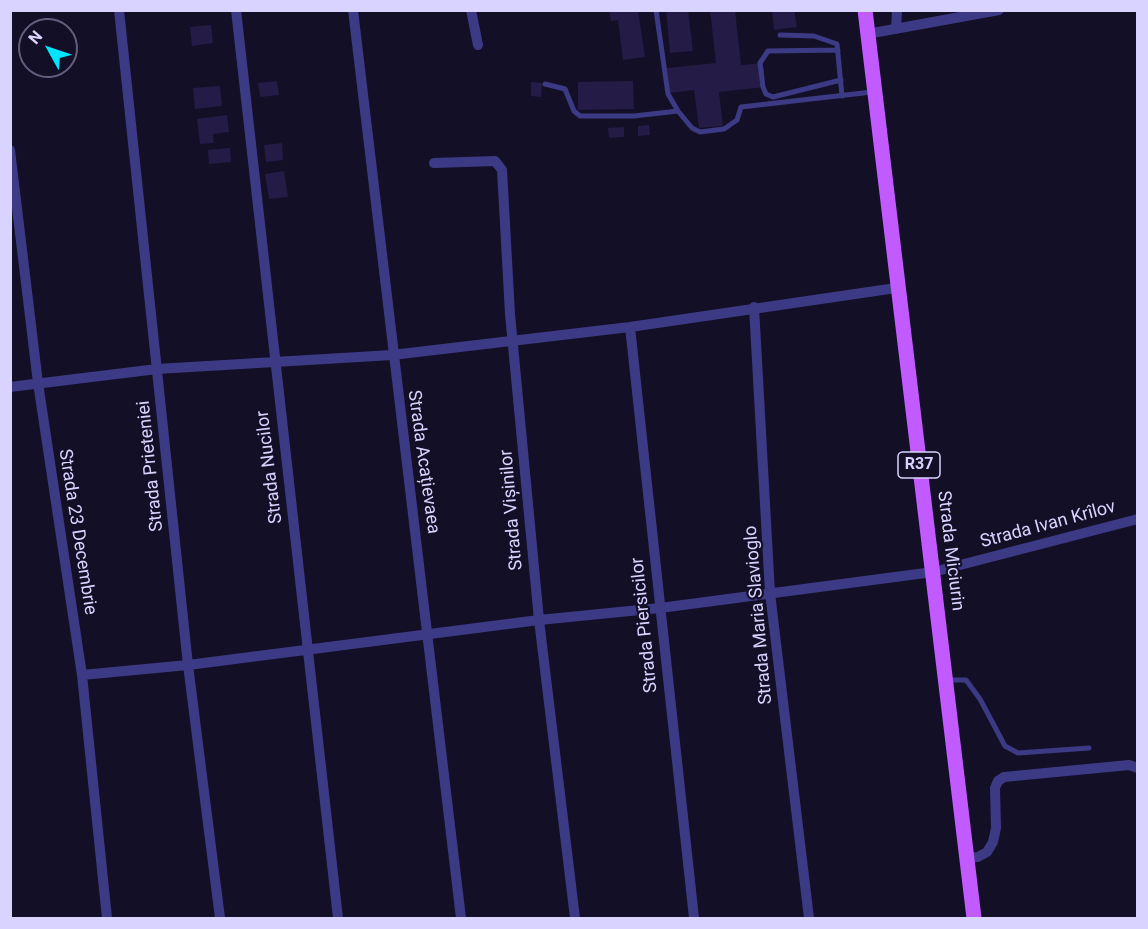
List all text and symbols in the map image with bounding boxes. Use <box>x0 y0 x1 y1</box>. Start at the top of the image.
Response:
north arrow <box>18 18 78 78</box>
text: N <box>24 27 46 48</box>
street label: Strada Acațievaea <box>402 389 444 535</box>
street label: Strada Prieteniei <box>133 399 169 533</box>
street label: Strada Nucilor <box>252 409 288 525</box>
street label: Strada 23 Decembrie <box>53 448 101 616</box>
street label: Strada Vișinilor <box>496 449 528 571</box>
road number: R37 <box>898 452 940 478</box>
street label: Strada Miciurin <box>932 490 968 612</box>
street label: Strada Ivan Krîlov <box>978 497 1118 553</box>
street label: Strada Maria Slavioglo <box>740 525 778 705</box>
street label: Strada Piersicilor <box>627 556 663 694</box>

